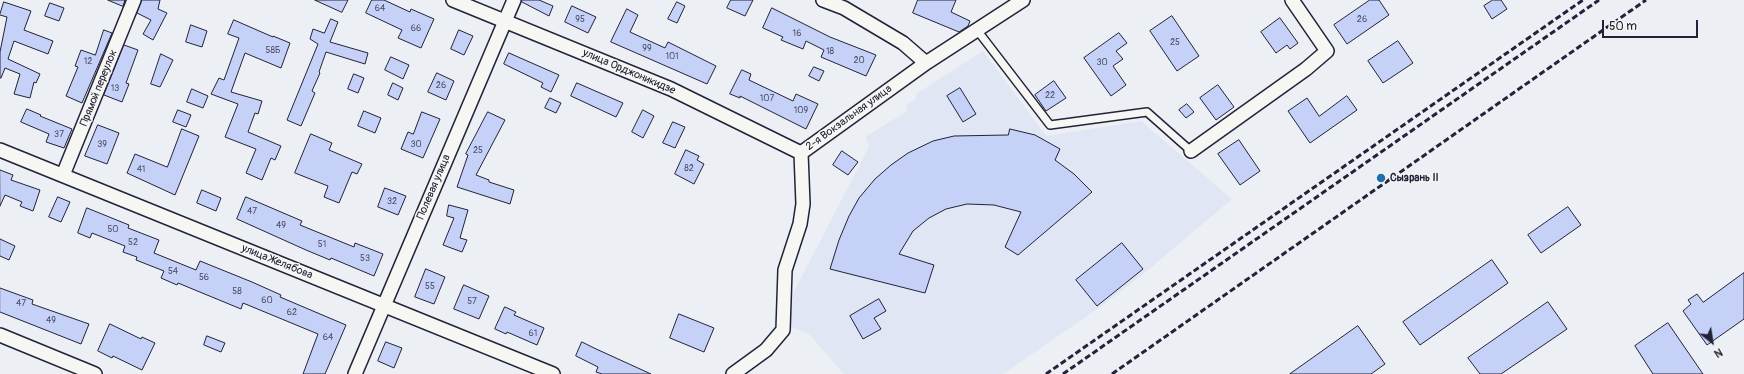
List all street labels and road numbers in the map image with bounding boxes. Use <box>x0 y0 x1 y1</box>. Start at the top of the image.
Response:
street label: улица Орджоникидзе <box>580 46 678 98</box>
street label: Прямой переулок <box>78 48 120 128</box>
street label: 2-я Вокзальная улица <box>803 82 895 154</box>
street label: Полевая улица <box>414 153 454 221</box>
street label: улица Желябова <box>240 242 314 282</box>

